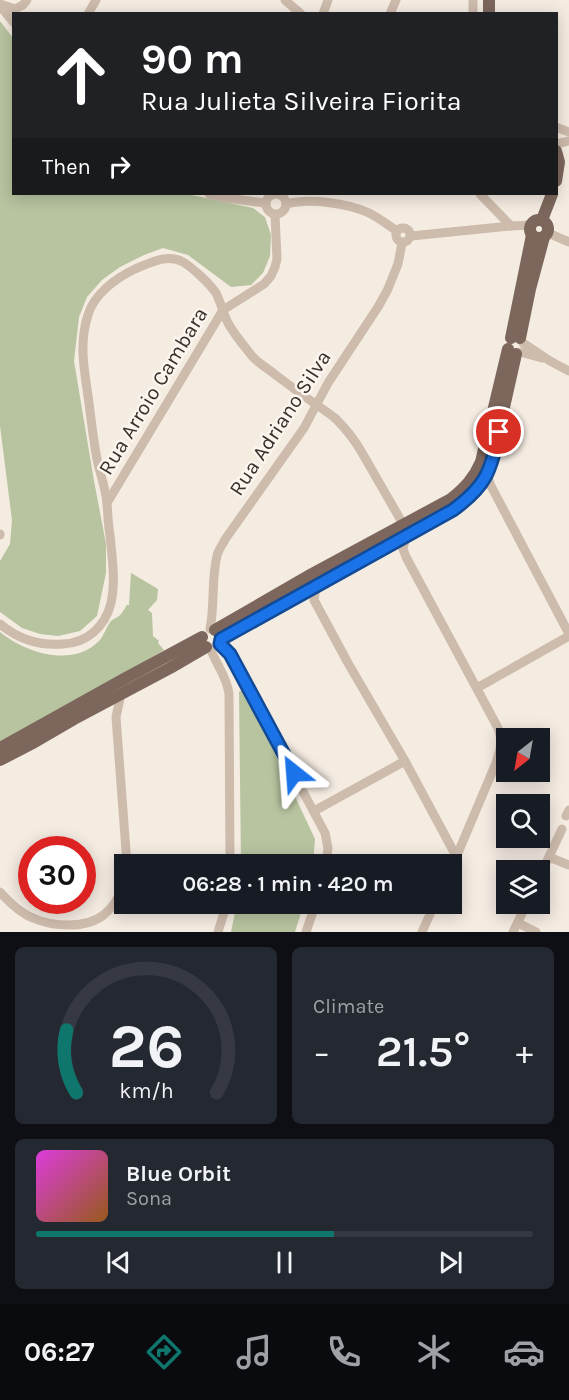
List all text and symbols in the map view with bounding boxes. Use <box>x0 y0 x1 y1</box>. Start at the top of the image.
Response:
text: 90 m <box>141 34 244 84</box>
icon: ahead <box>42 36 120 114</box>
text: Rua Julieta Silveira Fiorita <box>141 85 462 117</box>
icon: right <box>103 150 136 183</box>
text: Then <box>42 154 91 180</box>
street label: Rua Arroio Cambara <box>94 303 212 479</box>
street label: Rua Adriano Silva <box>224 346 336 500</box>
pin <box>473 406 524 457</box>
icon: arrive <box>482 415 515 448</box>
north arrow <box>496 728 550 782</box>
map controls <box>496 728 550 914</box>
position arrow <box>262 741 326 805</box>
button: search <box>496 794 550 848</box>
speed limit sign: 30 <box>18 836 96 914</box>
button: layers <box>496 860 550 914</box>
text: 06:28 · 1 min · 420 m <box>182 871 394 897</box>
text: Climate <box>313 995 384 1018</box>
text: 26 <box>108 1010 184 1083</box>
text: 21.5° <box>376 1025 470 1077</box>
text: − <box>313 1033 330 1071</box>
text: + <box>516 1033 533 1071</box>
text: km/h <box>119 1078 173 1103</box>
text: Blue Orbit <box>126 1161 231 1187</box>
text: Sona <box>126 1187 172 1210</box>
icon: previous <box>102 1246 135 1279</box>
icon: pause <box>268 1246 301 1279</box>
icon: next <box>434 1246 467 1279</box>
icon: directions <box>143 1331 185 1373</box>
icon: music <box>233 1331 275 1373</box>
icon: phone <box>323 1331 365 1373</box>
icon: climate <box>413 1331 455 1373</box>
icon: car <box>503 1331 545 1373</box>
text: 06:27 <box>24 1336 95 1368</box>

